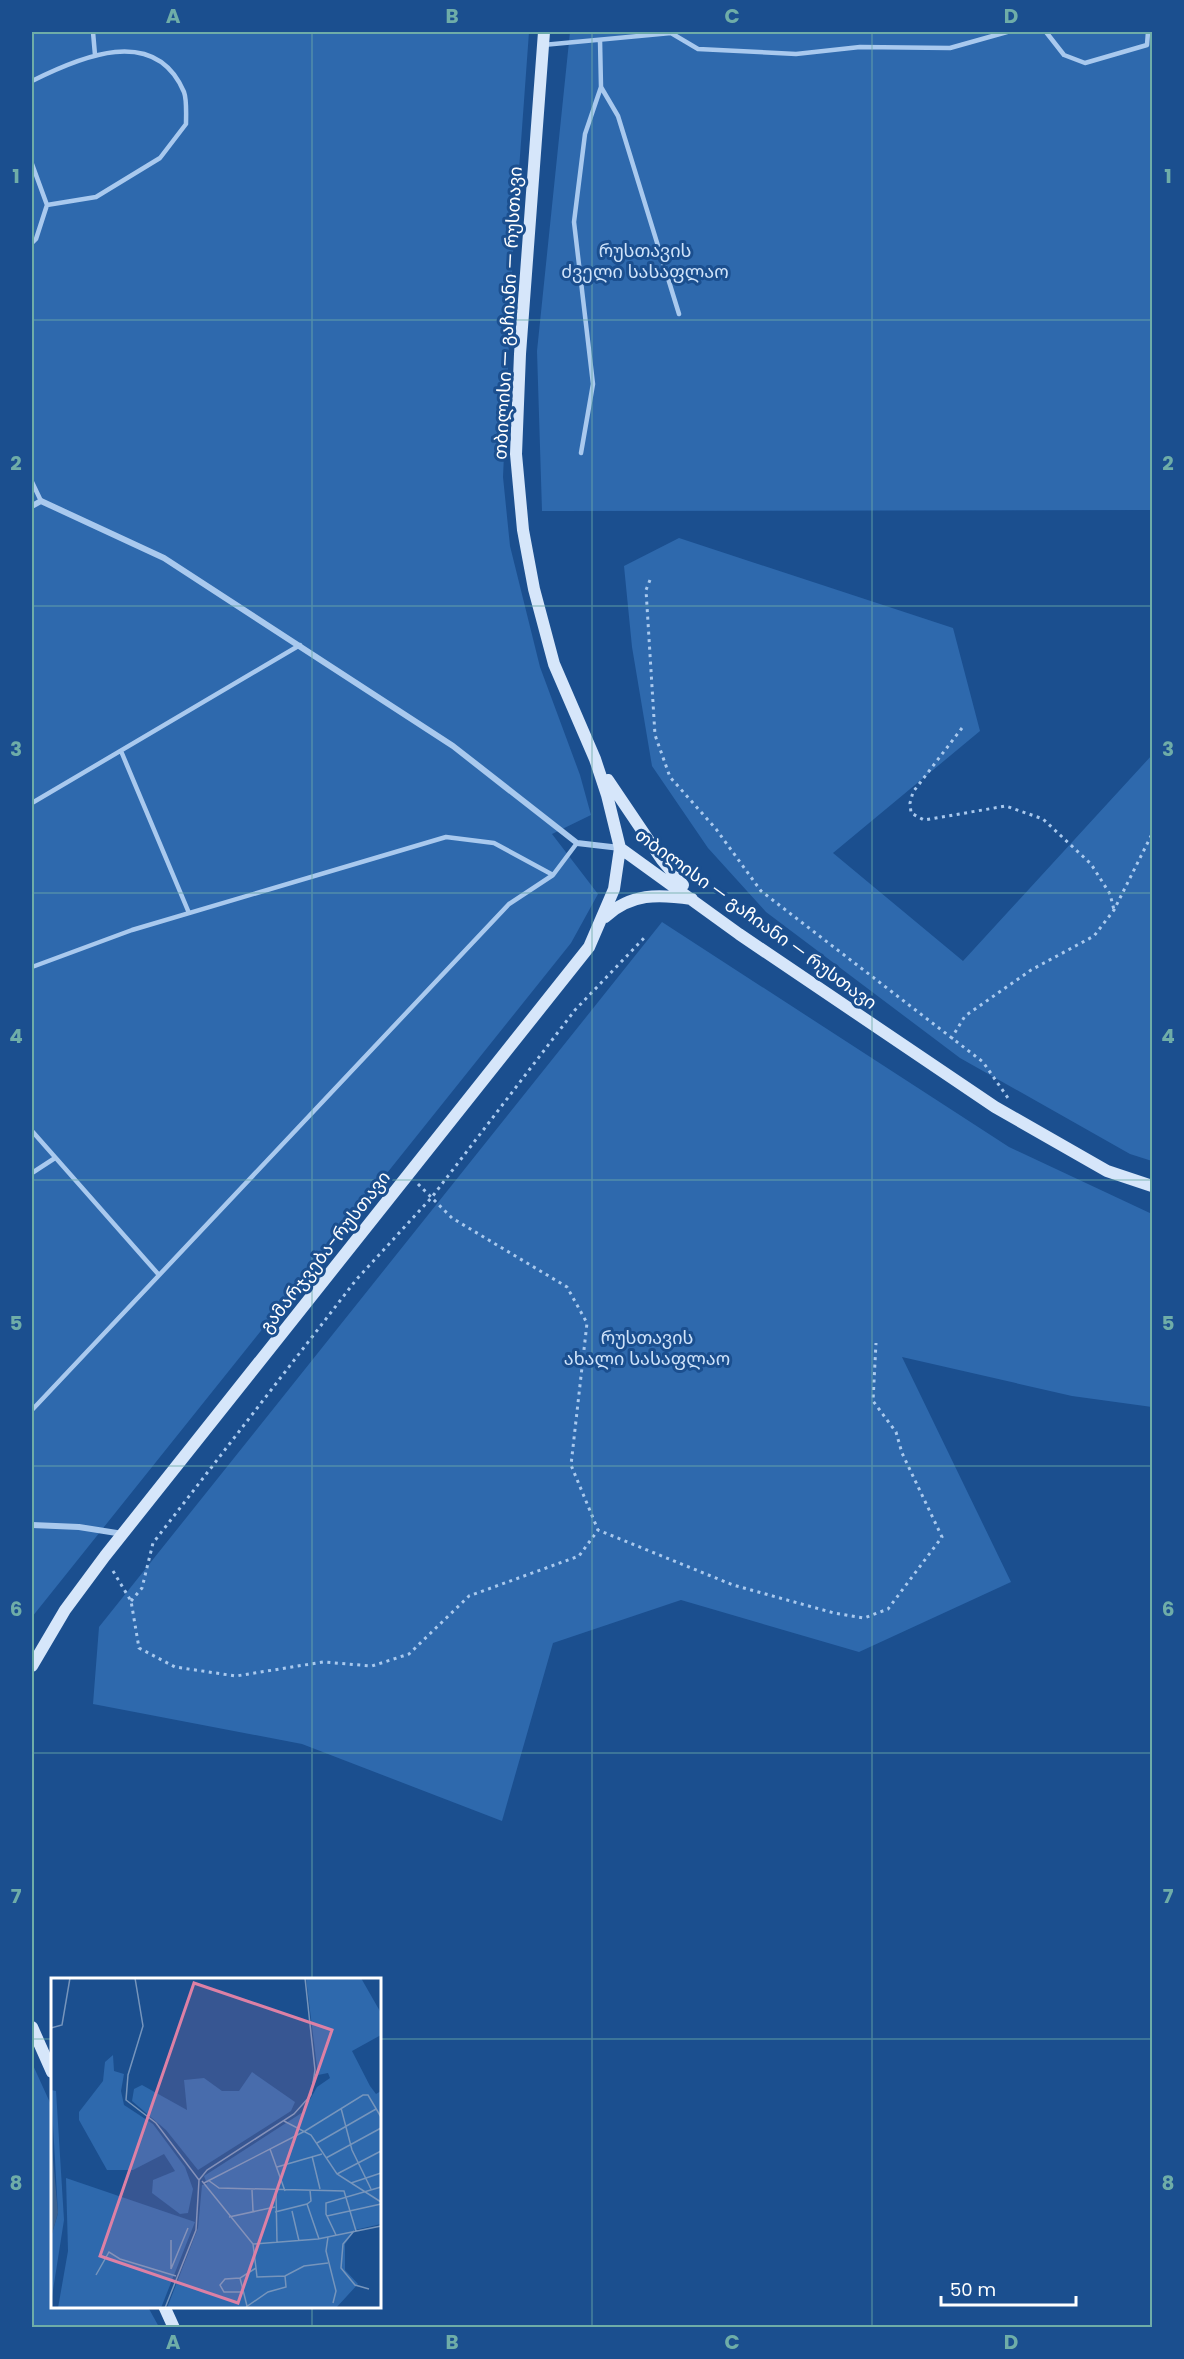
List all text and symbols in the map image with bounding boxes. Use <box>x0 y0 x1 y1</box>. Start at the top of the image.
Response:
text: A <box>166 2 181 30</box>
text: B <box>445 2 459 30</box>
text: C <box>724 2 740 30</box>
text: D <box>1004 2 1018 30</box>
text: 1 <box>12 162 20 190</box>
text: 1 <box>1164 162 1172 190</box>
street label: თბილისი — გაჩიანი — რუსთავი <box>487 166 528 460</box>
park label: რუსთავის ძველი სასაფლაო <box>561 238 729 284</box>
text: 2 <box>10 449 22 477</box>
text: 2 <box>1162 449 1174 477</box>
text: 3 <box>10 735 22 763</box>
text: 3 <box>1162 735 1174 763</box>
street label: თბილისი — გაჩიანი — რუსთავი <box>630 822 882 1015</box>
text: 4 <box>9 1022 23 1050</box>
text: 4 <box>1161 1022 1175 1050</box>
street label: გამარჯვება-რუსთავი <box>253 1165 396 1338</box>
text: 5 <box>10 1309 23 1337</box>
text: 5 <box>1162 1309 1175 1337</box>
park label: რუსთავის ახალი სასაფლაო <box>564 1325 730 1371</box>
text: 6 <box>10 1595 22 1623</box>
text: 6 <box>1162 1595 1174 1623</box>
text: 7 <box>11 1882 22 1910</box>
text: 7 <box>1163 1882 1174 1910</box>
inset map <box>51 1978 381 2308</box>
text: 8 <box>10 2169 22 2197</box>
text: 8 <box>1162 2169 1174 2197</box>
scale bar <box>941 2269 1076 2307</box>
text: 50 m <box>950 2277 996 2302</box>
text: A <box>166 2328 181 2356</box>
text: B <box>445 2328 459 2356</box>
text: C <box>724 2328 740 2356</box>
text: D <box>1004 2328 1018 2356</box>

